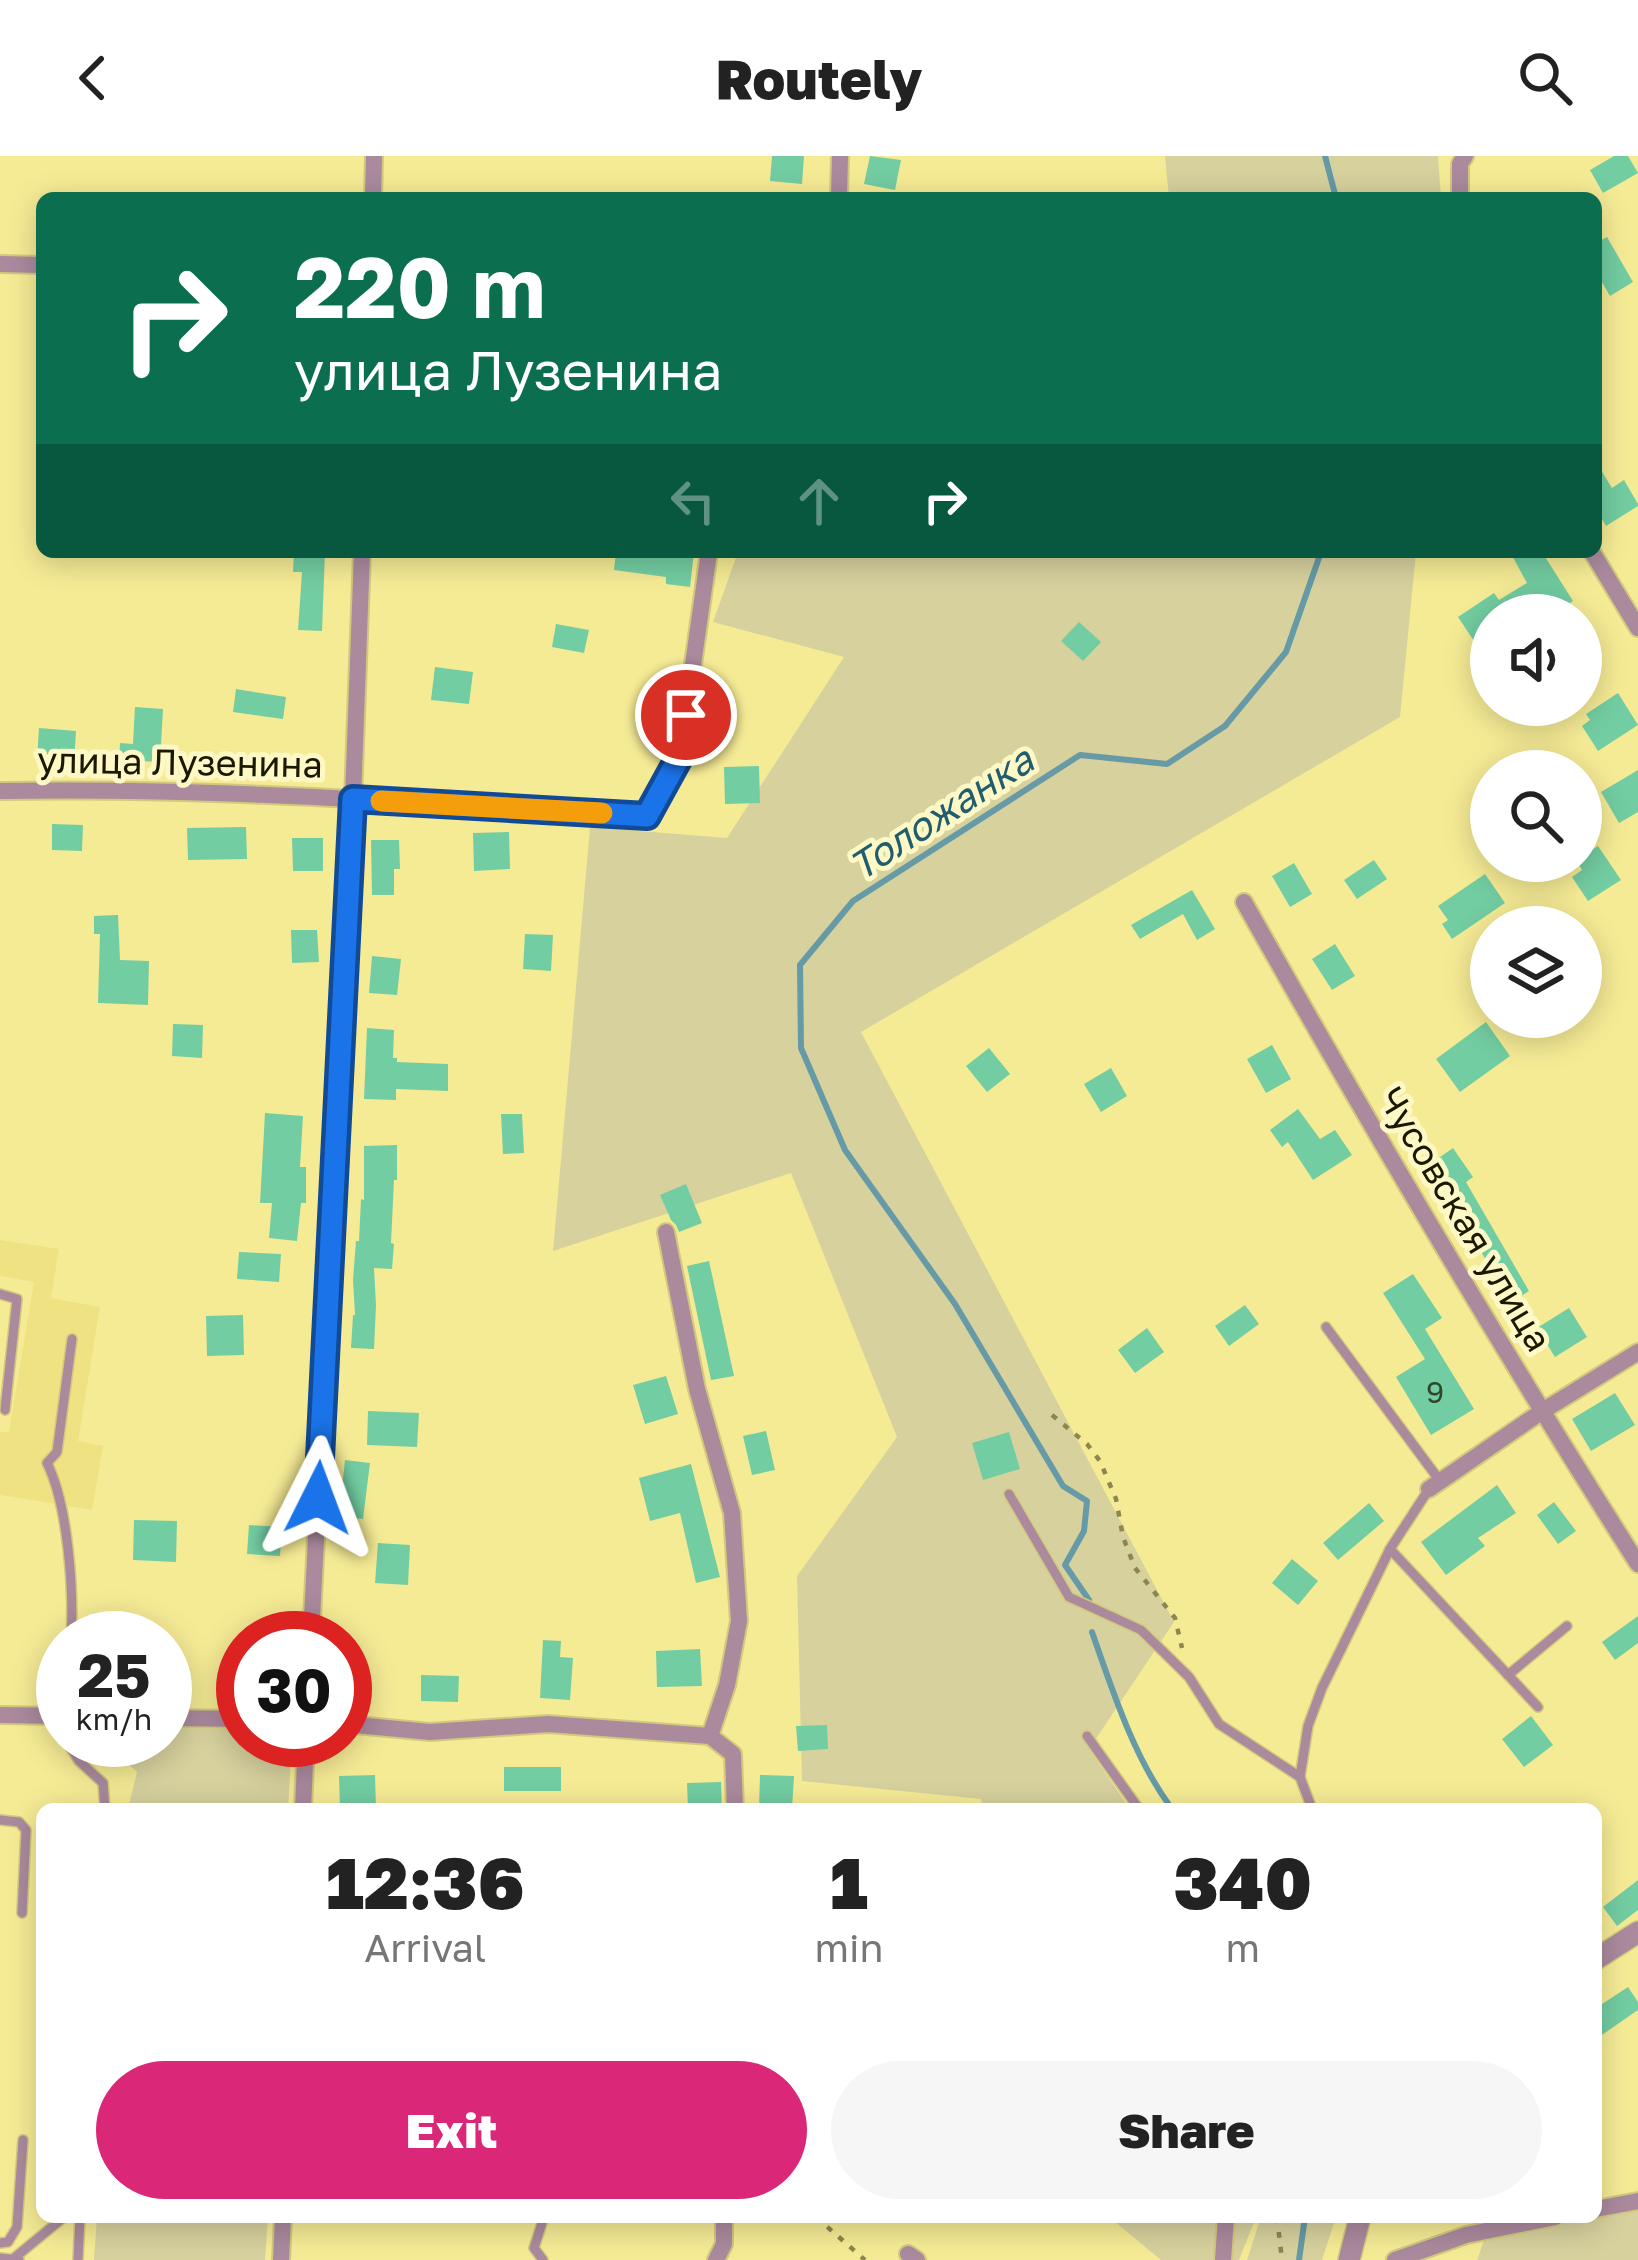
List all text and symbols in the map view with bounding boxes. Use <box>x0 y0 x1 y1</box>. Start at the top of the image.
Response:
icon: back <box>60 45 126 111</box>
icon: search <box>1512 45 1578 111</box>
text: Routely <box>716 46 922 111</box>
text: 220 m <box>294 236 546 336</box>
icon: right <box>96 240 252 396</box>
text: улица Лузенина <box>294 337 723 402</box>
icon: left <box>660 468 726 534</box>
icon: ahead <box>786 468 852 534</box>
icon: right <box>912 468 978 534</box>
map controls <box>1470 594 1602 1038</box>
button: sound <box>1470 594 1602 726</box>
pin <box>635 664 737 766</box>
icon: arrive <box>653 682 719 748</box>
water label: Толожанка <box>840 735 1043 889</box>
street label: улица Лузенина <box>37 738 323 785</box>
button: search <box>1470 750 1602 882</box>
button: layers <box>1470 906 1602 1038</box>
street label: Чусовская улица <box>1370 1079 1561 1359</box>
house number: 9 <box>1426 1374 1444 1410</box>
position arrow <box>255 1435 381 1561</box>
speed limit sign: 30 <box>216 1611 372 1767</box>
text: 25 <box>77 1638 151 1710</box>
text: km/h <box>76 1701 152 1737</box>
text: 12:36 <box>326 1838 525 1925</box>
text: 1 <box>830 1838 868 1925</box>
text: 340 <box>1173 1838 1312 1925</box>
text: Arrival <box>364 1924 486 1971</box>
text: min <box>814 1924 883 1971</box>
text: m <box>1225 1924 1260 1971</box>
button: Exit <box>96 2061 807 2199</box>
button: Share <box>831 2061 1542 2199</box>

